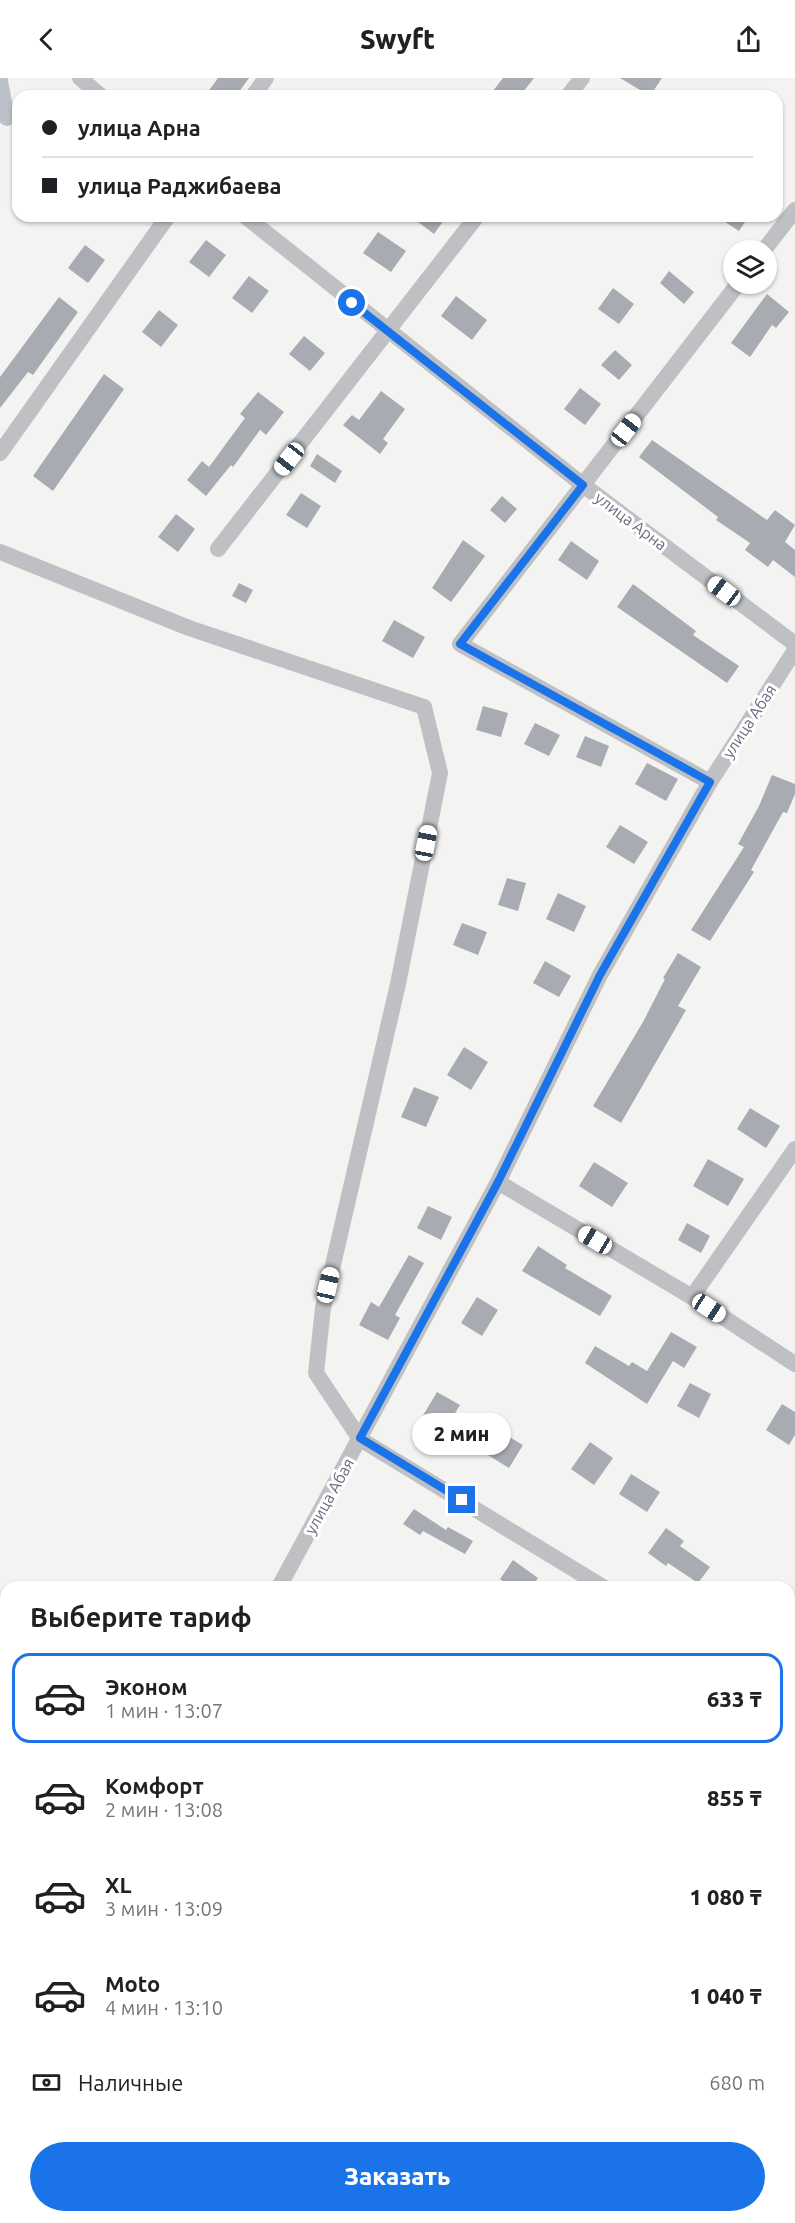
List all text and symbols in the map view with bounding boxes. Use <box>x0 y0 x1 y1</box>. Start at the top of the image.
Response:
icon: back <box>30 23 63 56</box>
icon: share <box>732 23 765 56</box>
text: Swyft <box>360 24 435 54</box>
text: улица Арна <box>78 115 201 140</box>
text: улица Раджибаева <box>78 173 282 198</box>
map controls <box>723 240 777 294</box>
button: layers <box>723 240 777 294</box>
route start <box>338 289 365 316</box>
car <box>608 410 644 450</box>
car <box>271 439 307 479</box>
street label: улица Арна <box>592 488 670 554</box>
car <box>704 573 744 609</box>
street label: улица Абая <box>719 681 779 761</box>
car <box>414 824 438 862</box>
car <box>575 1223 615 1257</box>
car <box>315 1265 341 1305</box>
car <box>689 1291 729 1325</box>
callout: 2 мин <box>412 1413 512 1455</box>
text: 2 мин <box>434 1422 489 1445</box>
street label: улица Абая <box>301 1455 357 1537</box>
route end <box>448 1486 475 1513</box>
text: Выберите тариф <box>30 1602 252 1632</box>
icon: car <box>33 1671 87 1725</box>
text: Эконом <box>105 1674 187 1699</box>
text: 633 ₸ <box>707 1686 762 1711</box>
text: 1 мин · 13:07 <box>105 1699 223 1722</box>
icon: car <box>33 1770 87 1824</box>
text: Комфорт <box>105 1773 204 1798</box>
text: 855 ₸ <box>707 1785 762 1810</box>
text: 2 мин · 13:08 <box>105 1798 223 1821</box>
icon: car <box>33 1869 87 1923</box>
text: XL <box>105 1872 132 1897</box>
text: 1 080 ₸ <box>689 1884 762 1909</box>
text: 3 мин · 13:09 <box>105 1897 223 1920</box>
icon: car <box>33 1968 87 2022</box>
text: Moto <box>105 1971 160 1996</box>
text: 1 040 ₸ <box>689 1983 762 2008</box>
text: 4 мин · 13:10 <box>105 1996 223 2019</box>
icon: cash <box>30 2066 63 2099</box>
text: Наличные <box>78 2070 183 2095</box>
text: 680 m <box>709 2071 765 2094</box>
button: Заказать <box>30 2142 765 2211</box>

